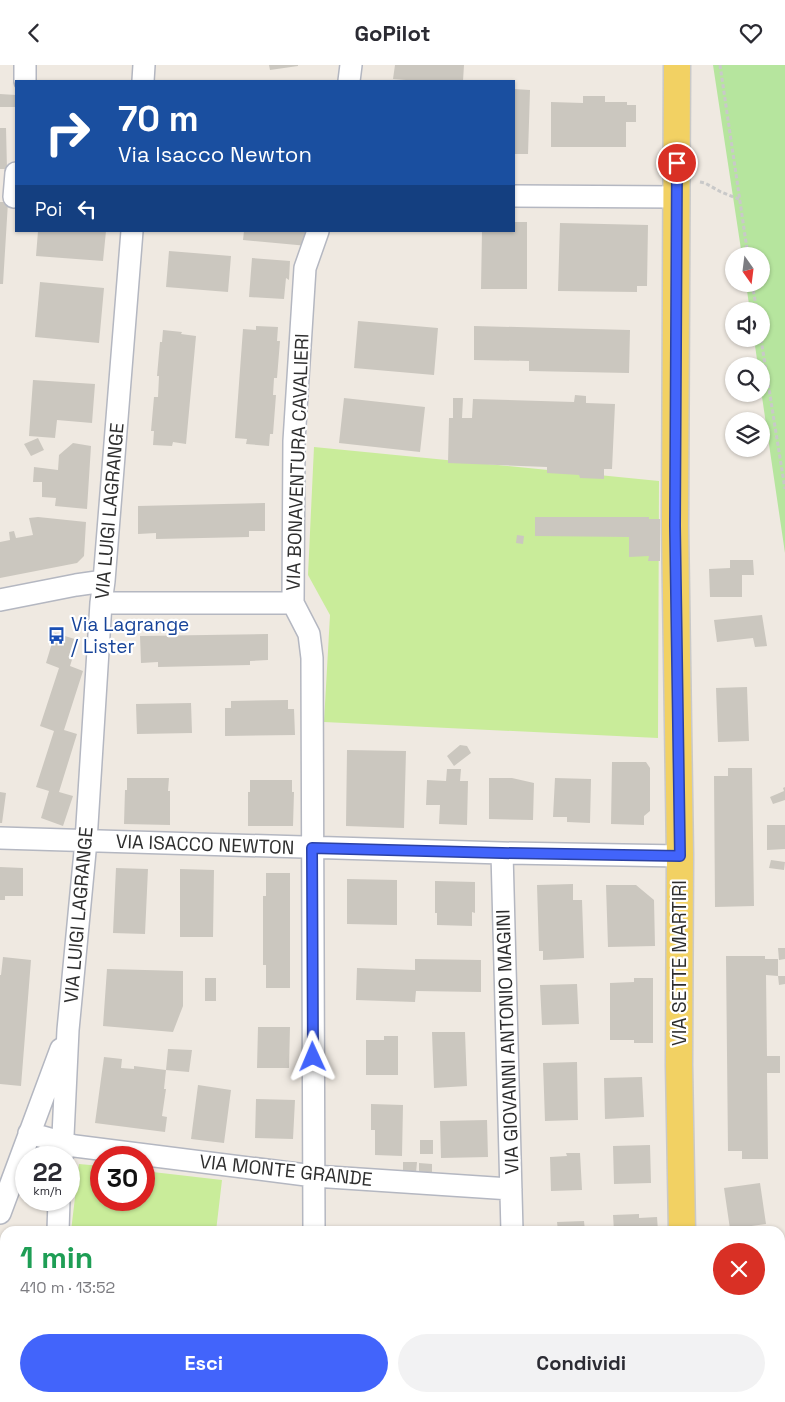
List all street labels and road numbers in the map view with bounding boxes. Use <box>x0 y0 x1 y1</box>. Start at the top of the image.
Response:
street label: VIA BONAVENTURA CAVALIERI <box>281 333 314 591</box>
street label: VIA LUIGI LAGRANGE <box>89 422 130 600</box>
street label: VIA LUIGI LAGRANGE <box>58 826 99 1004</box>
street label: VIA ISACCO NEWTON <box>115 829 295 860</box>
street label: VIA SETTE MARTIRI <box>667 880 692 1046</box>
street label: VIA GIOVANNI ANTONIO MAGINI <box>490 909 525 1175</box>
street label: VIA MONTE GRANDE <box>198 1149 374 1192</box>

